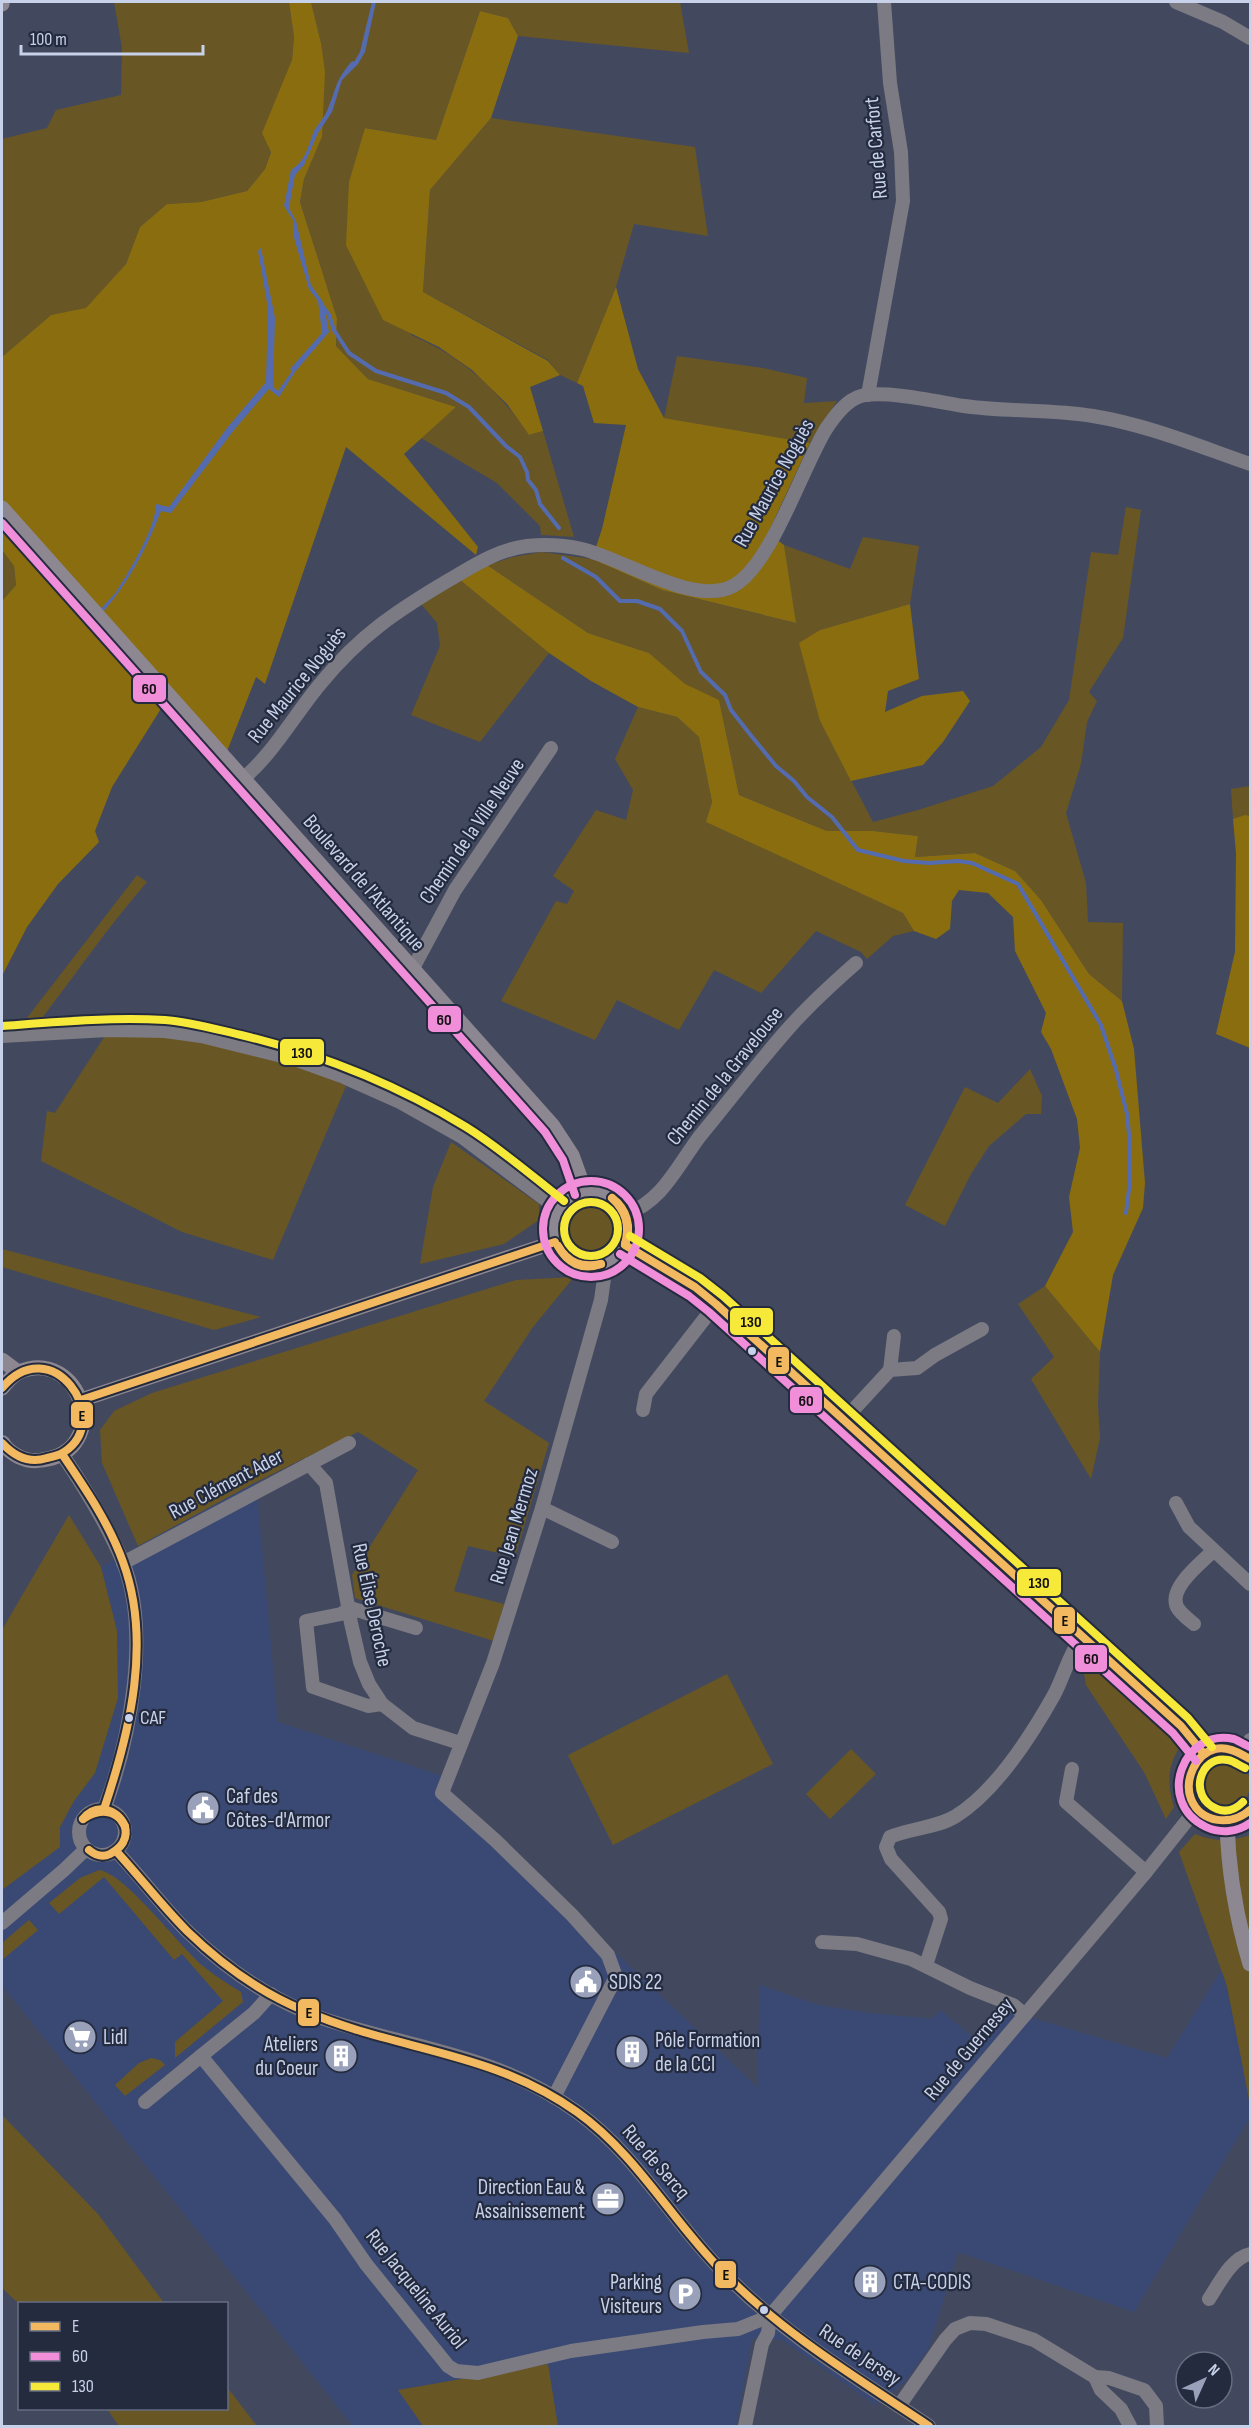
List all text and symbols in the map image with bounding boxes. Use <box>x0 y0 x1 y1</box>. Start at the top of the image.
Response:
scale bar <box>21 18 202 56</box>
text: 100 m <box>30 29 67 50</box>
street label: Rue de Carfort <box>859 96 893 200</box>
street label: Rue Maurice Noguès <box>729 415 819 551</box>
street label: Rue Maurice Noguès <box>243 622 351 748</box>
line badge: 60 <box>132 674 167 703</box>
text: 60 <box>141 680 157 699</box>
street label: Chemin de la Ville Neuve <box>414 753 530 909</box>
street label: Boulevard de l'Atlantique <box>298 809 430 957</box>
street label: Chemin de la Gravelouse <box>661 1002 789 1150</box>
line badge: 60 <box>427 1005 462 1033</box>
text: 60 <box>436 1011 452 1030</box>
line badge: 130 <box>279 1038 325 1066</box>
text: 130 <box>291 1044 313 1063</box>
line badge: 130 <box>729 1307 774 1336</box>
text: 130 <box>740 1313 762 1332</box>
unlabelled marker <box>746 1345 758 1357</box>
line badge: E <box>767 1346 790 1375</box>
text: E <box>776 1353 783 1372</box>
line badge: 60 <box>789 1386 823 1414</box>
text: 60 <box>798 1392 814 1411</box>
line badge: E <box>70 1401 94 1429</box>
text: E <box>79 1407 86 1426</box>
street label: Rue Clément Ader <box>165 1443 287 1525</box>
street label: Rue Jean Mermoz <box>485 1465 544 1587</box>
street label: Rue Élise Deroche <box>347 1541 397 1669</box>
line badge: 130 <box>1016 1568 1062 1597</box>
text: 130 <box>1028 1574 1050 1593</box>
line badge: E <box>1053 1606 1076 1635</box>
text: E <box>1062 1612 1069 1631</box>
line badge: 60 <box>1074 1644 1108 1673</box>
text: 60 <box>1083 1650 1099 1669</box>
place label: CAF <box>140 1706 166 1730</box>
marker: CAF <box>123 1712 135 1724</box>
place label: Caf des Côtes-d'Armor <box>226 1784 330 1833</box>
public building icon: Caf des Côtes-d'Armor <box>185 1790 221 1826</box>
public building icon: SDIS 22 <box>568 1964 604 2000</box>
place label: SDIS 22 <box>609 1970 662 1995</box>
street label: Rue de Guernesey <box>919 1993 1019 2105</box>
line badge: E <box>297 1998 320 2027</box>
text: E <box>306 2004 313 2023</box>
supermarket icon: Lidl <box>62 2019 98 2055</box>
place label: Lidl <box>103 2025 127 2050</box>
place label: Pôle Formation de la CCI <box>655 2028 760 2077</box>
place label: Ateliers du Coeur <box>255 2032 318 2081</box>
building icon: Pôle Formation de la CCI <box>614 2034 650 2070</box>
building icon: Ateliers du Coeur <box>323 2038 359 2074</box>
street label: Rue de Sercq <box>617 2119 695 2205</box>
place label: Direction Eau & Assainissement <box>475 2175 585 2224</box>
office icon: Direction Eau & Assainissement <box>590 2181 626 2217</box>
street label: Rue Jacqueline Auriol <box>360 2224 472 2354</box>
line badge: E <box>714 2260 737 2289</box>
building icon: CTA-CODIS <box>852 2264 888 2300</box>
text: E <box>723 2266 730 2285</box>
place label: Parking Visiteurs <box>600 2270 662 2319</box>
place label: CTA-CODIS <box>893 2270 971 2295</box>
parking icon: Parking Visiteurs <box>667 2276 703 2312</box>
legend <box>18 2302 228 2410</box>
unlabelled marker <box>758 2304 770 2316</box>
text: E <box>72 2316 79 2337</box>
street label: Rue de Jersey <box>814 2319 906 2391</box>
text: 60 <box>72 2346 88 2367</box>
north arrow <box>1174 2350 1234 2410</box>
text: N <box>1204 2361 1223 2380</box>
text: 130 <box>72 2376 94 2397</box>

